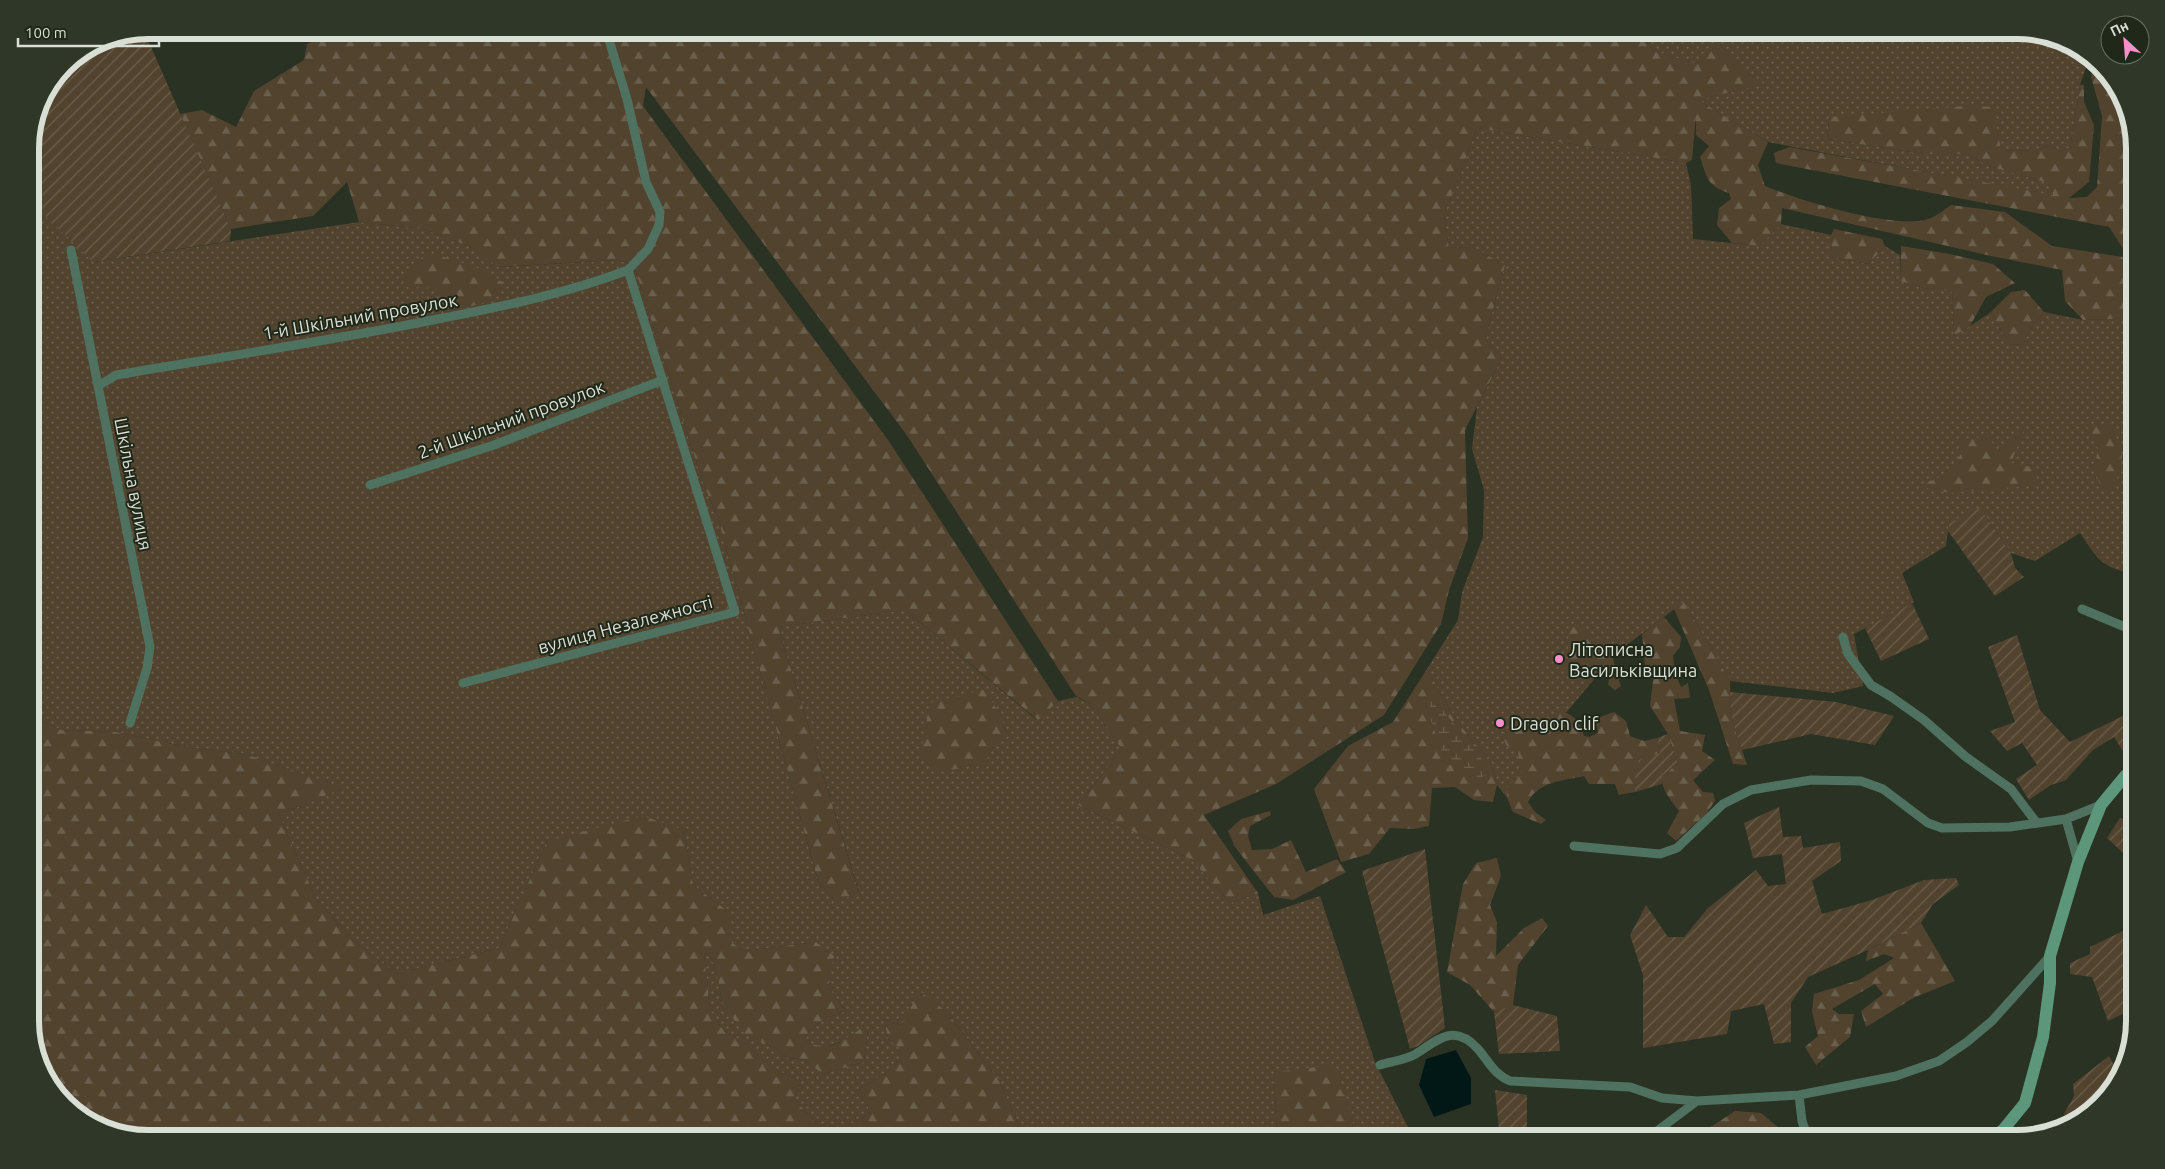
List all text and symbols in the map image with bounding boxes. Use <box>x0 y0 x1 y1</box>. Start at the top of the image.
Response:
scale bar <box>18 15 159 47</box>
north arrow <box>2100 15 2150 65</box>
text: Пн <box>2108 17 2131 40</box>
text: 100 m <box>25 24 67 41</box>
street label: 1-й Шкільний провулок <box>261 289 459 343</box>
street label: 2-й Шкільний провулок <box>415 376 607 462</box>
street label: Шкільна вулиця <box>111 416 157 552</box>
street label: вулиця Незалежності <box>536 591 714 657</box>
place label: Літописна Васильківщина <box>1569 639 1697 680</box>
marker: Літописна Васильківщина <box>1553 653 1565 665</box>
place label: Dragon clif <box>1510 713 1599 733</box>
marker: Dragon clif <box>1494 717 1506 729</box>

